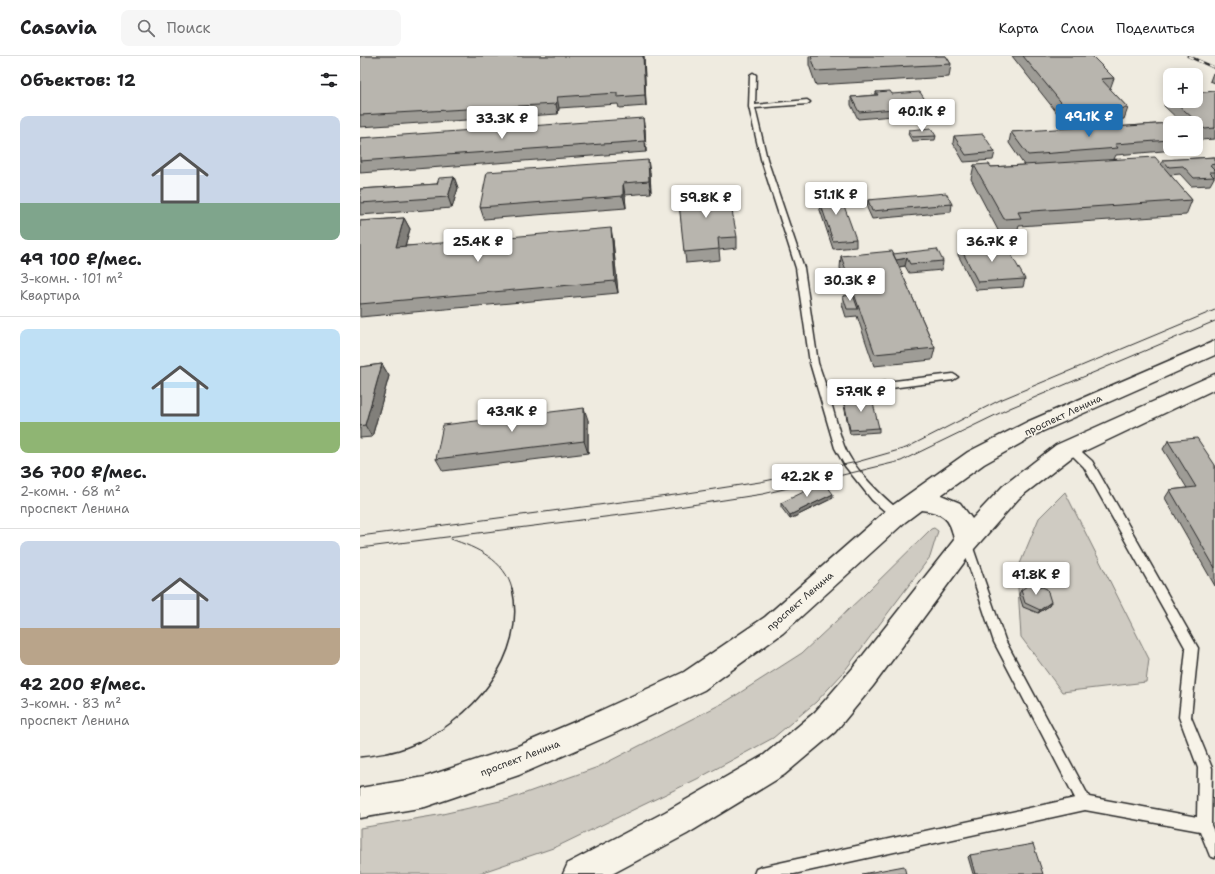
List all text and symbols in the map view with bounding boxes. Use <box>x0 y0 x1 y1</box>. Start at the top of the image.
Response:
search box <box>121 10 401 46</box>
text: Casavia <box>20 15 97 40</box>
icon: search <box>135 17 157 39</box>
text: Поиск <box>167 18 211 38</box>
text: Карта <box>998 19 1039 37</box>
text: Слои <box>1061 19 1094 37</box>
text: Поделиться <box>1116 19 1195 37</box>
map controls <box>1163 68 1203 156</box>
button: + <box>1163 68 1203 108</box>
text: Объектов: 12 <box>20 69 136 91</box>
icon: filters <box>318 69 340 91</box>
pin: 40.1K ₽ <box>885 99 959 133</box>
text: 40.1K ₽ <box>898 103 946 120</box>
pin: 49.1K ₽ <box>1052 104 1126 138</box>
pin: 33.3K ₽ <box>465 106 539 140</box>
text: 49.1K ₽ <box>1065 108 1113 125</box>
text: 33.3K ₽ <box>476 110 528 127</box>
button: − <box>1163 116 1203 156</box>
icon: home <box>144 142 216 214</box>
pin: 51.1K ₽ <box>799 182 873 216</box>
pin: 59.8K ₽ <box>669 185 743 219</box>
text: 51.1K ₽ <box>814 186 858 203</box>
text: 59.8K ₽ <box>680 189 732 206</box>
pin: 25.4K ₽ <box>441 229 515 263</box>
pin: 36.7K ₽ <box>955 229 1029 263</box>
text: 25.4K ₽ <box>452 233 504 250</box>
text: 36.7K ₽ <box>966 233 1018 250</box>
text: 49 100 ₽/мес. <box>20 248 142 270</box>
pin: 30.3K ₽ <box>813 268 887 302</box>
text: 3-комн. · 101 m² <box>20 270 123 287</box>
text: 30.3K ₽ <box>824 272 876 289</box>
text: Квартира <box>20 287 80 304</box>
icon: home <box>144 355 216 427</box>
pin: 57.9K ₽ <box>824 379 898 413</box>
text: 57.9K ₽ <box>836 383 886 400</box>
street label: проспект Ленина <box>1022 391 1105 439</box>
pin: 43.9K ₽ <box>475 399 549 433</box>
text: 43.9K ₽ <box>487 403 537 420</box>
text: 36 700 ₽/мес. <box>20 461 147 483</box>
pin: 42.2K ₽ <box>770 464 844 498</box>
text: 42.2K ₽ <box>781 468 833 485</box>
text: 2-комн. · 68 m² <box>20 483 121 500</box>
text: проспект Ленина <box>20 500 129 517</box>
pin: 41.8K ₽ <box>999 562 1073 596</box>
text: 41.8K ₽ <box>1012 566 1060 583</box>
icon: home <box>144 567 216 639</box>
street label: проспект Ленина <box>764 568 837 633</box>
text: 42 200 ₽/мес. <box>20 673 146 695</box>
text: 3-комн. · 83 m² <box>20 695 121 712</box>
text: проспект Ленина <box>20 712 129 729</box>
street label: проспект Ленина <box>478 737 562 779</box>

